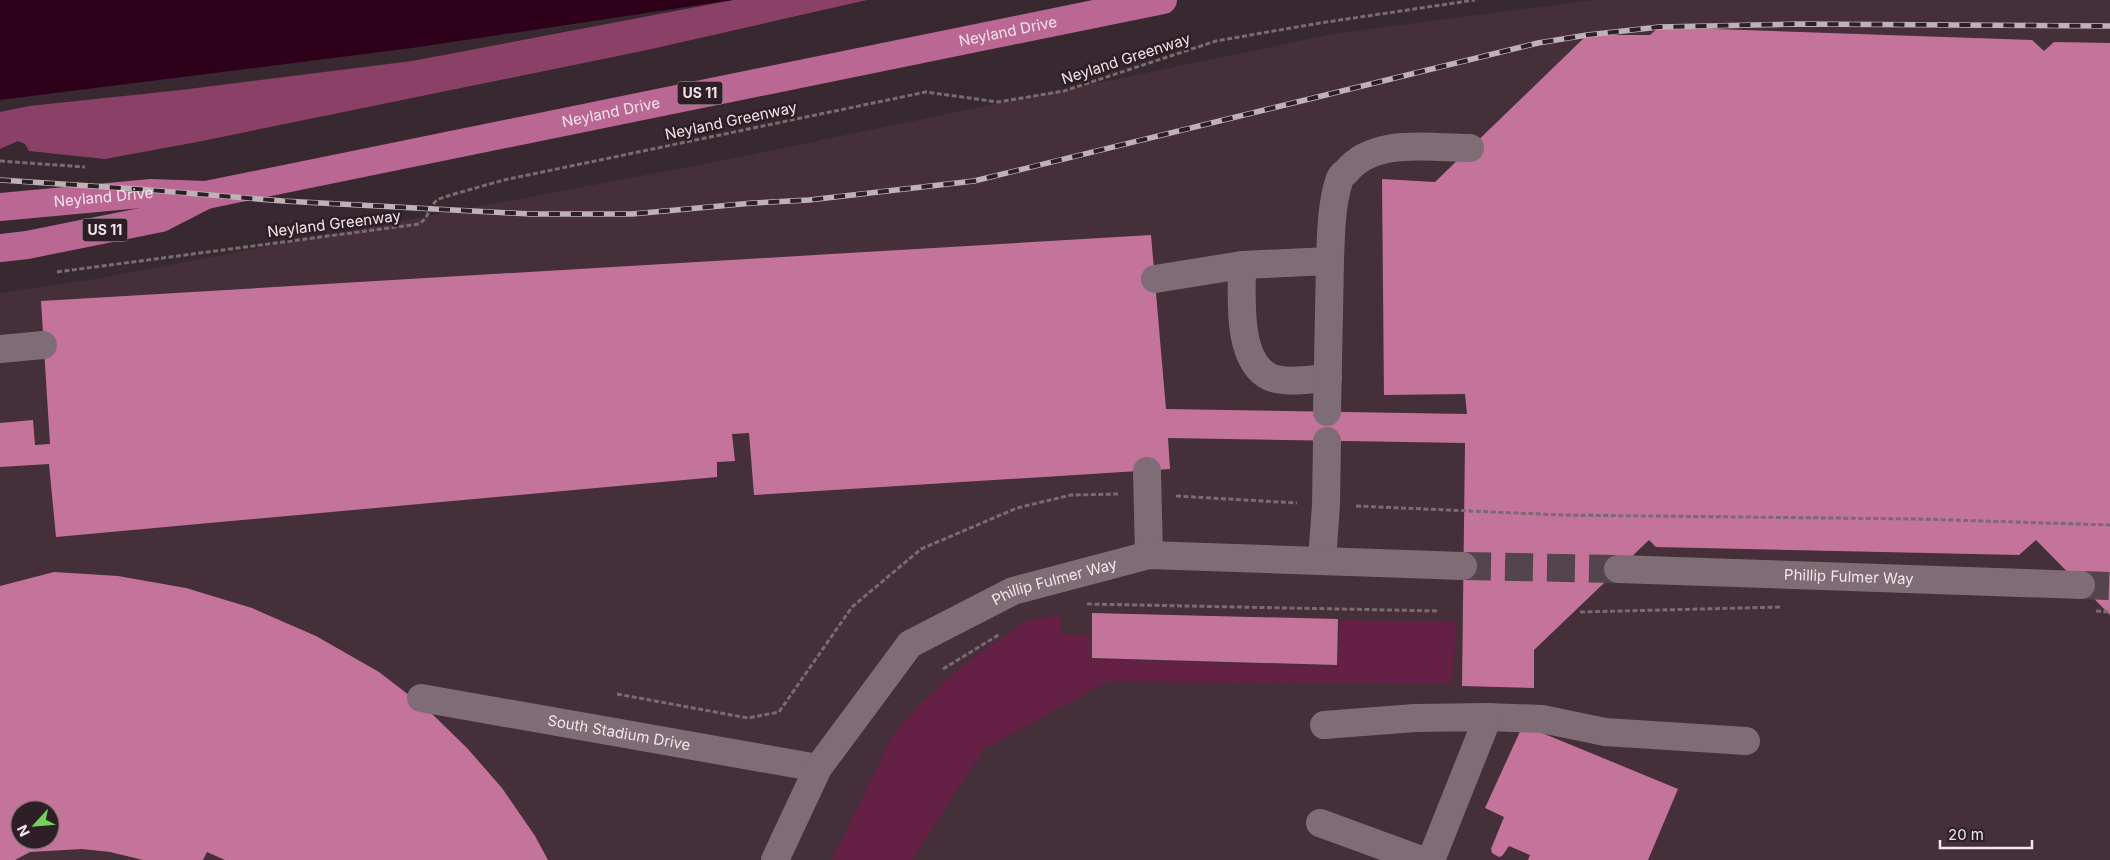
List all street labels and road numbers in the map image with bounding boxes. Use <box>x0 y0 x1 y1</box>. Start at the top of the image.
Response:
street label: Neyland Drive <box>957 12 1059 50</box>
street label: Neyland Greenway <box>1059 29 1193 88</box>
road number: US 11 <box>678 82 722 105</box>
street label: Neyland Drive <box>560 93 662 131</box>
street label: Neyland Greenway <box>663 97 799 144</box>
street label: Neyland Drive <box>53 183 154 211</box>
street label: Neyland Greenway <box>266 206 402 241</box>
road number: US 11 <box>82 218 128 242</box>
street label: Phillip Fulmer Way <box>988 554 1119 609</box>
street label: Phillip Fulmer Way <box>1784 565 1915 588</box>
street label: South Stadium Drive <box>546 710 692 754</box>

